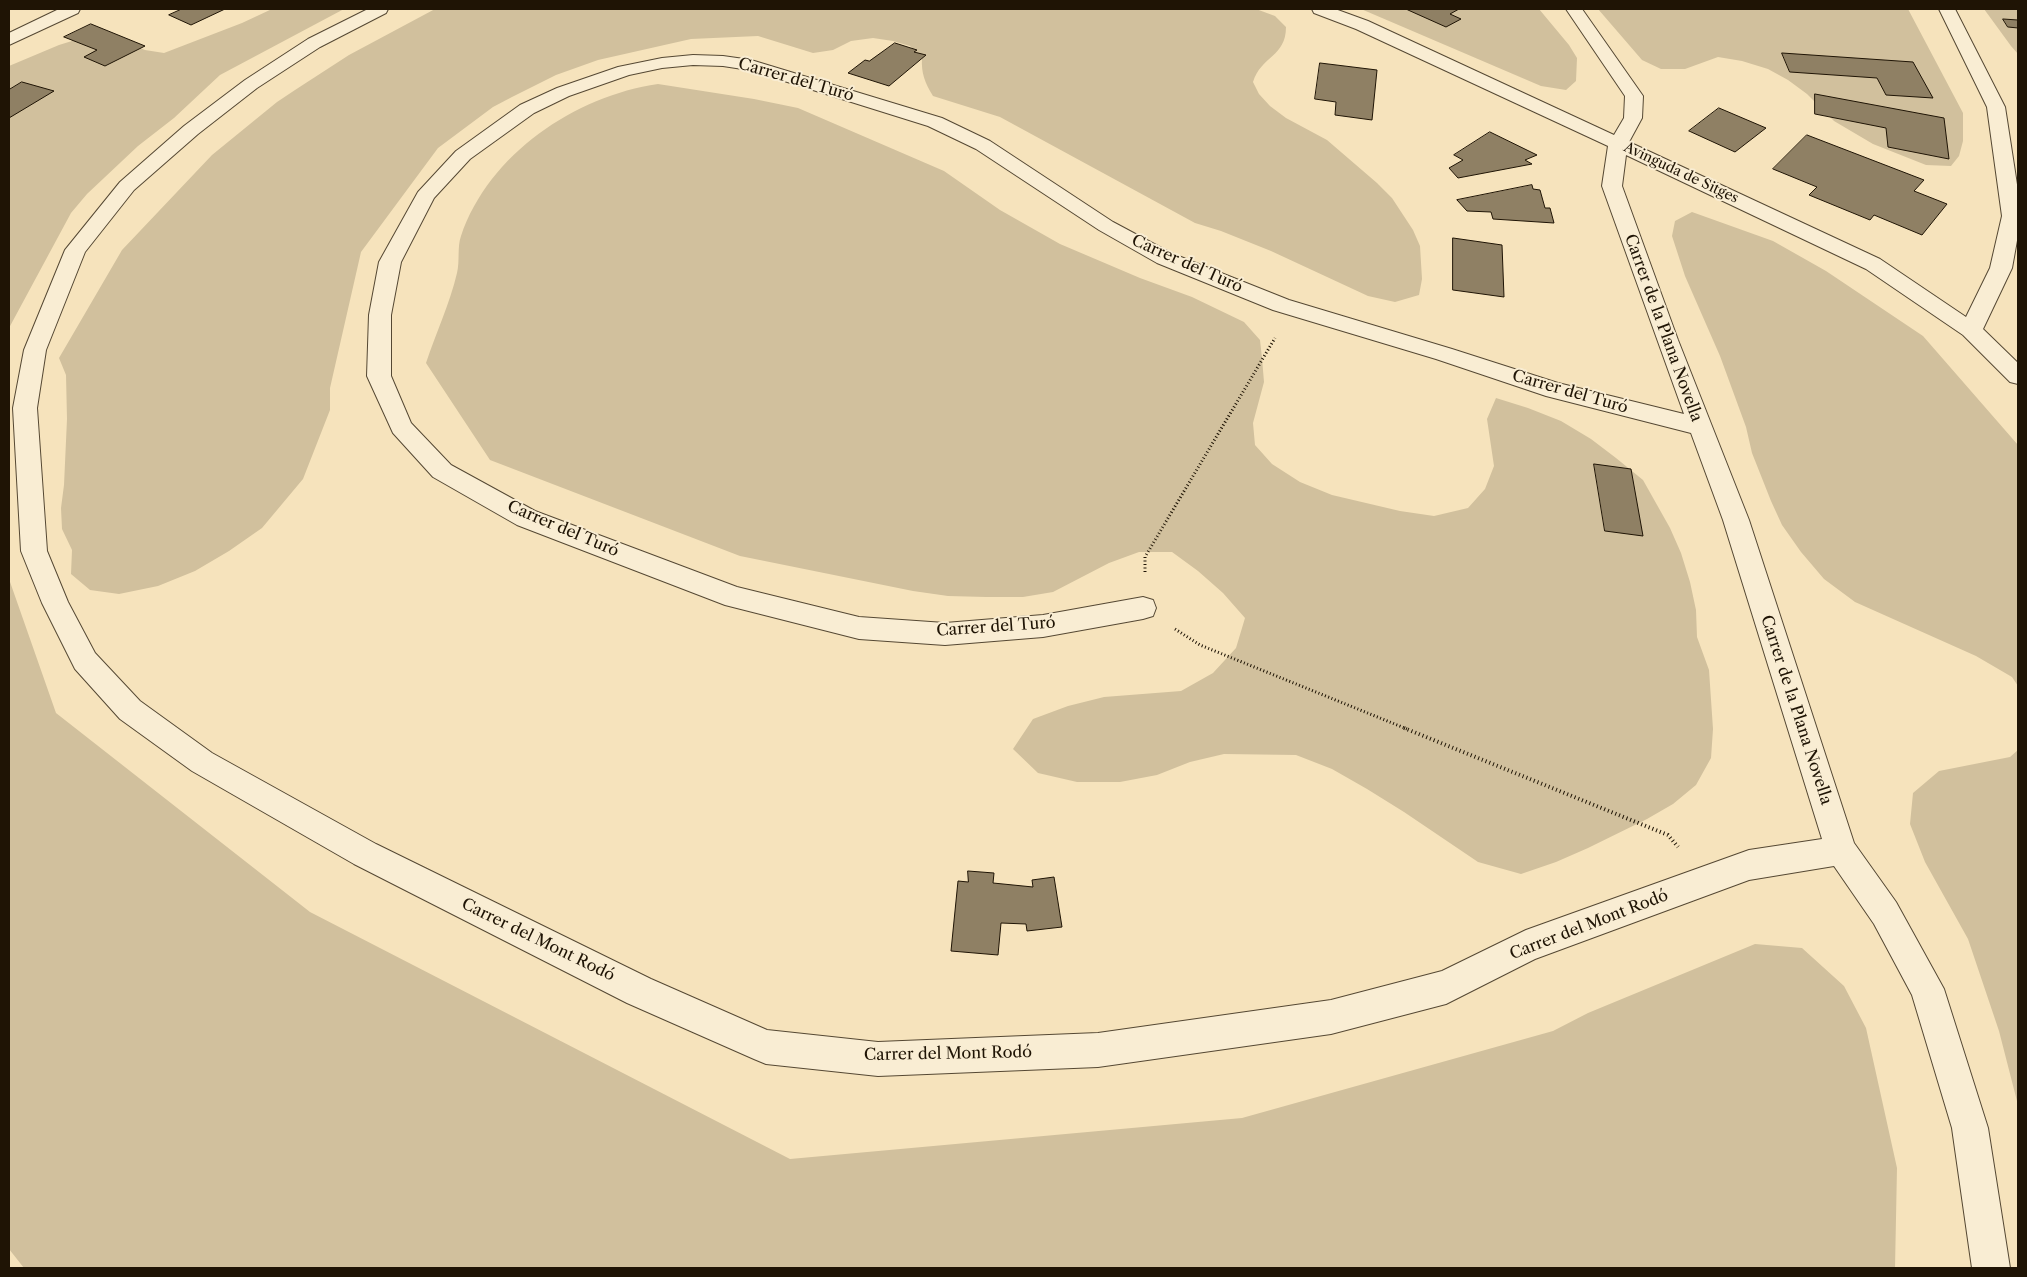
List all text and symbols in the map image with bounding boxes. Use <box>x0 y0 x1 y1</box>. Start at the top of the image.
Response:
street label: Carrer del Turó <box>736 54 856 106</box>
street label: Avinguda de Sitges <box>1621 139 1741 207</box>
street label: Carrer del Turó <box>1129 231 1245 297</box>
street label: Carrer de la Plana Novella <box>1620 232 1706 424</box>
street label: Carrer del Turó <box>1510 366 1630 418</box>
street label: Carrer del Turó <box>504 497 622 561</box>
street label: Carrer del Turó <box>936 613 1056 641</box>
street label: Carrer de la Plana Novella <box>1756 613 1836 807</box>
street label: Carrer del Mont Rodó <box>1507 886 1671 964</box>
street label: Carrer del Mont Rodó <box>458 895 618 985</box>
street label: Carrer del Mont Rodó <box>864 1043 1032 1065</box>

